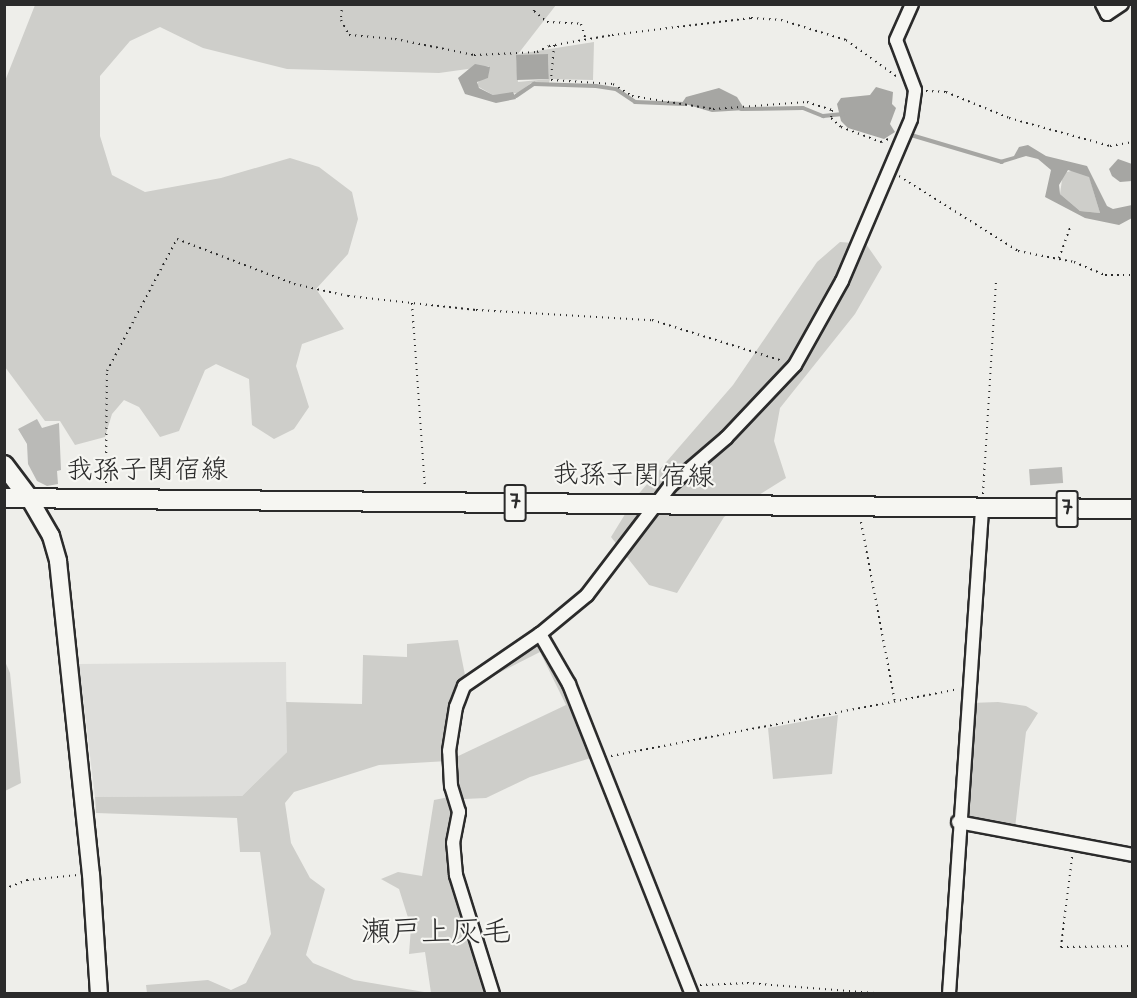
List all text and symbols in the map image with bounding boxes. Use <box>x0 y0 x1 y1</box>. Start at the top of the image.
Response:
street label: 我孫子関宿線 <box>66 456 228 488</box>
street label: 我孫子関宿線 <box>552 459 714 495</box>
road number: 7 <box>503 480 527 526</box>
road number: 7 <box>1055 486 1079 532</box>
district label: 瀬戸上灰毛 <box>361 916 511 952</box>

